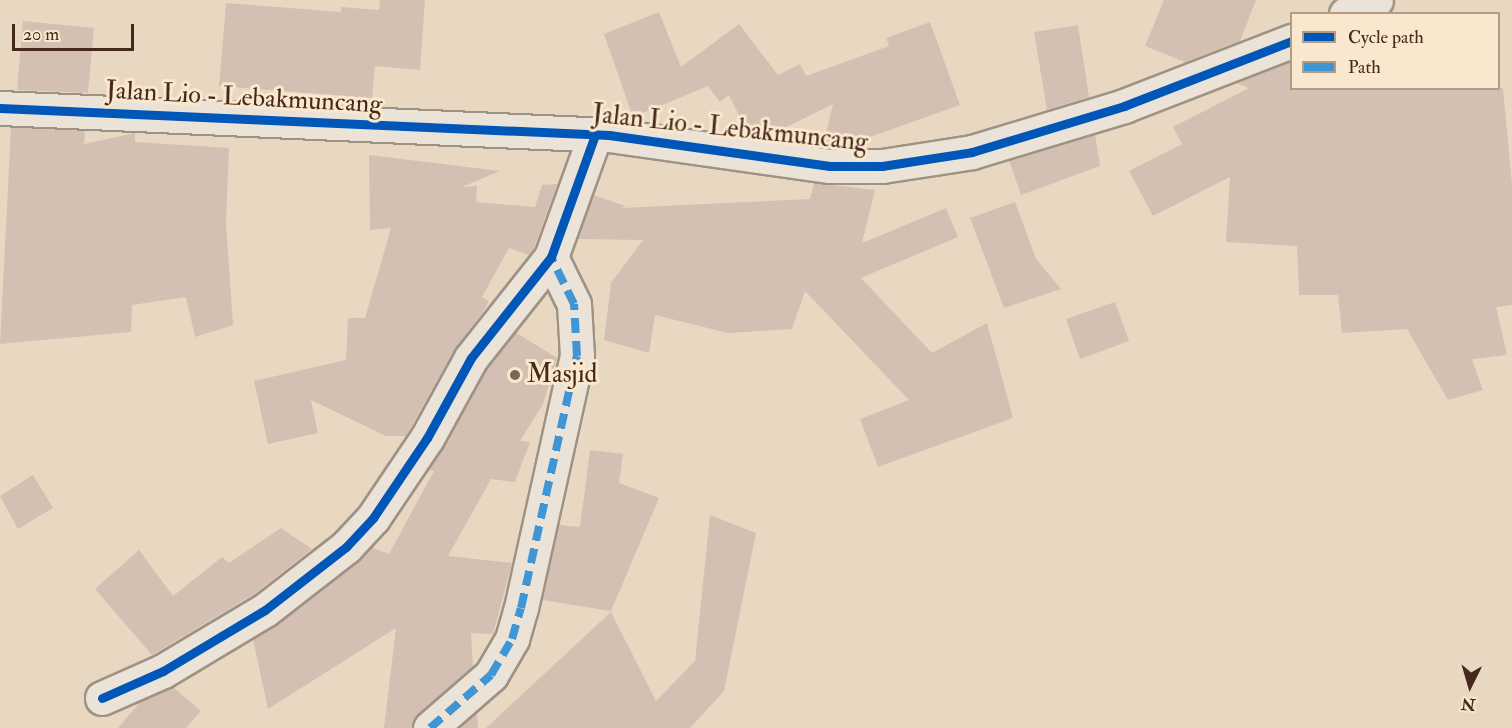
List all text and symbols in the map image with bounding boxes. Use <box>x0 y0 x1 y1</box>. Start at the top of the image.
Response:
scale bar <box>15 12 136 50</box>
legend <box>1290 12 1500 90</box>
text: 20 m <box>23 23 59 46</box>
text: Cycle path <box>1348 26 1424 49</box>
text: Path <box>1348 56 1381 79</box>
street label: Jalan Lio - Lebakmuncang <box>105 75 383 121</box>
street label: Jalan Lio - Lebakmuncang <box>591 99 869 159</box>
place label: Masjid <box>527 359 597 391</box>
marker: Masjid <box>508 368 522 382</box>
north arrow <box>1440 656 1500 716</box>
text: N <box>1460 693 1476 715</box>

